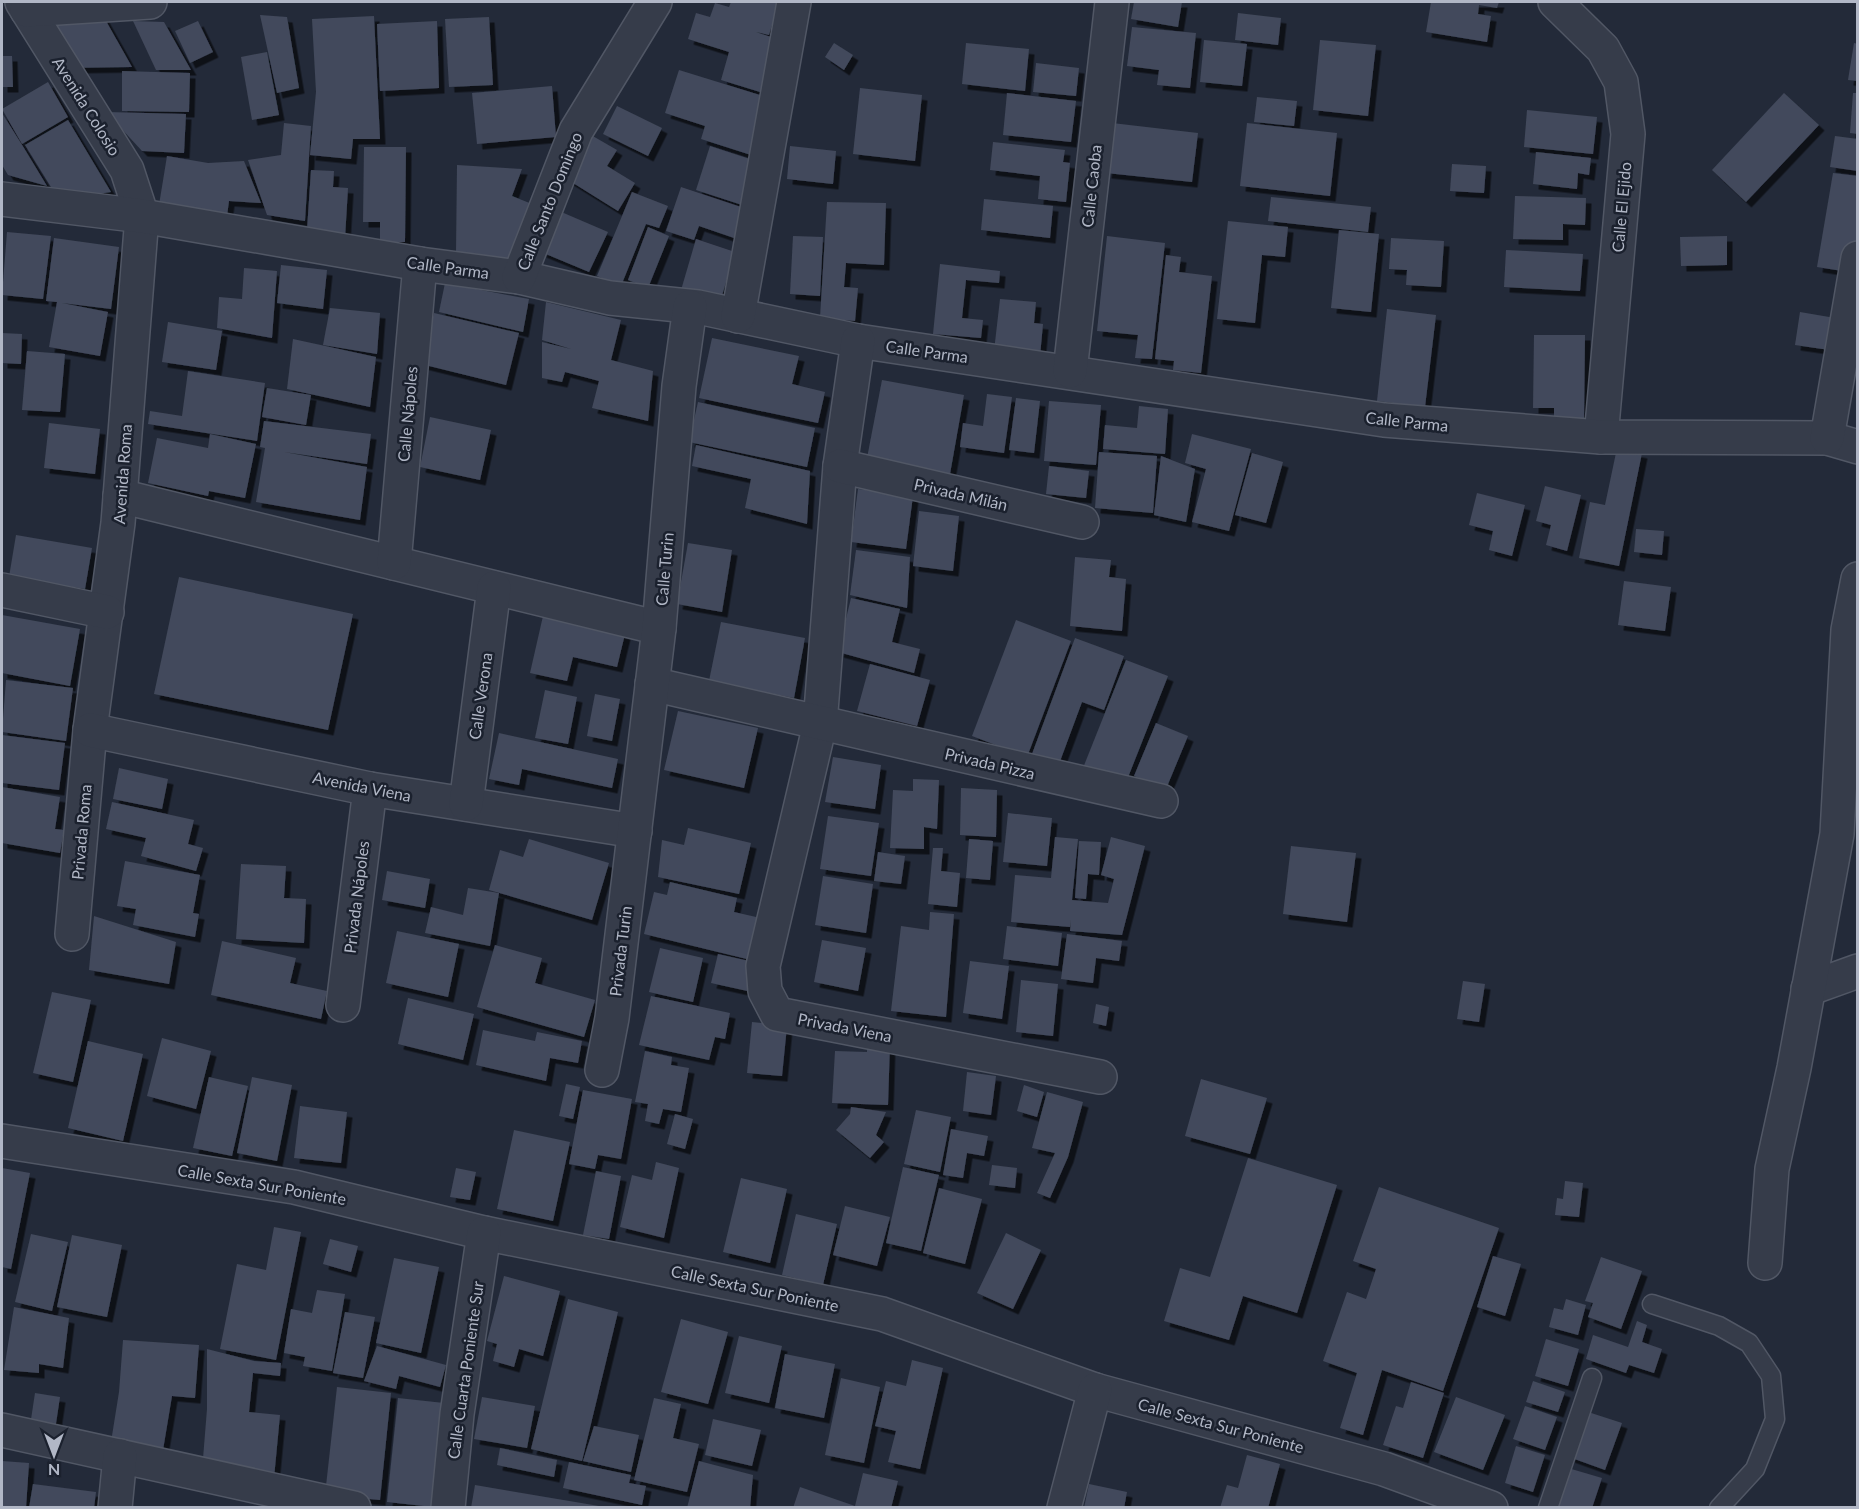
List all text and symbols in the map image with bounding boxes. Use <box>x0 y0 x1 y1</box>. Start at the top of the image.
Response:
street label: Avenida Colosio <box>49 53 125 159</box>
street label: Calle Santo Domingo <box>513 129 585 273</box>
street label: Calle Caoba <box>1077 144 1105 228</box>
street label: Calle El Ejido <box>1608 161 1634 253</box>
street label: Calle Parma <box>406 252 490 282</box>
street label: Calle Parma <box>885 336 969 366</box>
street label: Calle Nápoles <box>393 365 421 463</box>
street label: Calle Parma <box>1365 407 1449 435</box>
street label: Avenida Roma <box>109 423 135 525</box>
street label: Privada Milán <box>912 474 1010 514</box>
street label: Calle Turin <box>651 532 677 606</box>
street label: Calle Verona <box>464 651 496 741</box>
street label: Privada Pizza <box>943 743 1037 783</box>
street label: Avenida Viena <box>311 767 413 805</box>
street label: Privada Roma <box>67 783 95 881</box>
street label: Privada Nápoles <box>340 840 372 954</box>
street label: Privada Turin <box>605 905 635 997</box>
street label: Privada Viena <box>796 1009 894 1045</box>
street label: Calle Sexta Sur Poniente <box>176 1160 348 1208</box>
street label: Calle Sexta Sur Poniente <box>669 1261 841 1315</box>
street label: Calle Cuarta Poniente Sur <box>443 1280 487 1460</box>
street label: Calle Sexta Sur Poniente <box>1136 1394 1306 1456</box>
north arrow <box>24 1425 84 1485</box>
text: N <box>48 1461 60 1480</box>

